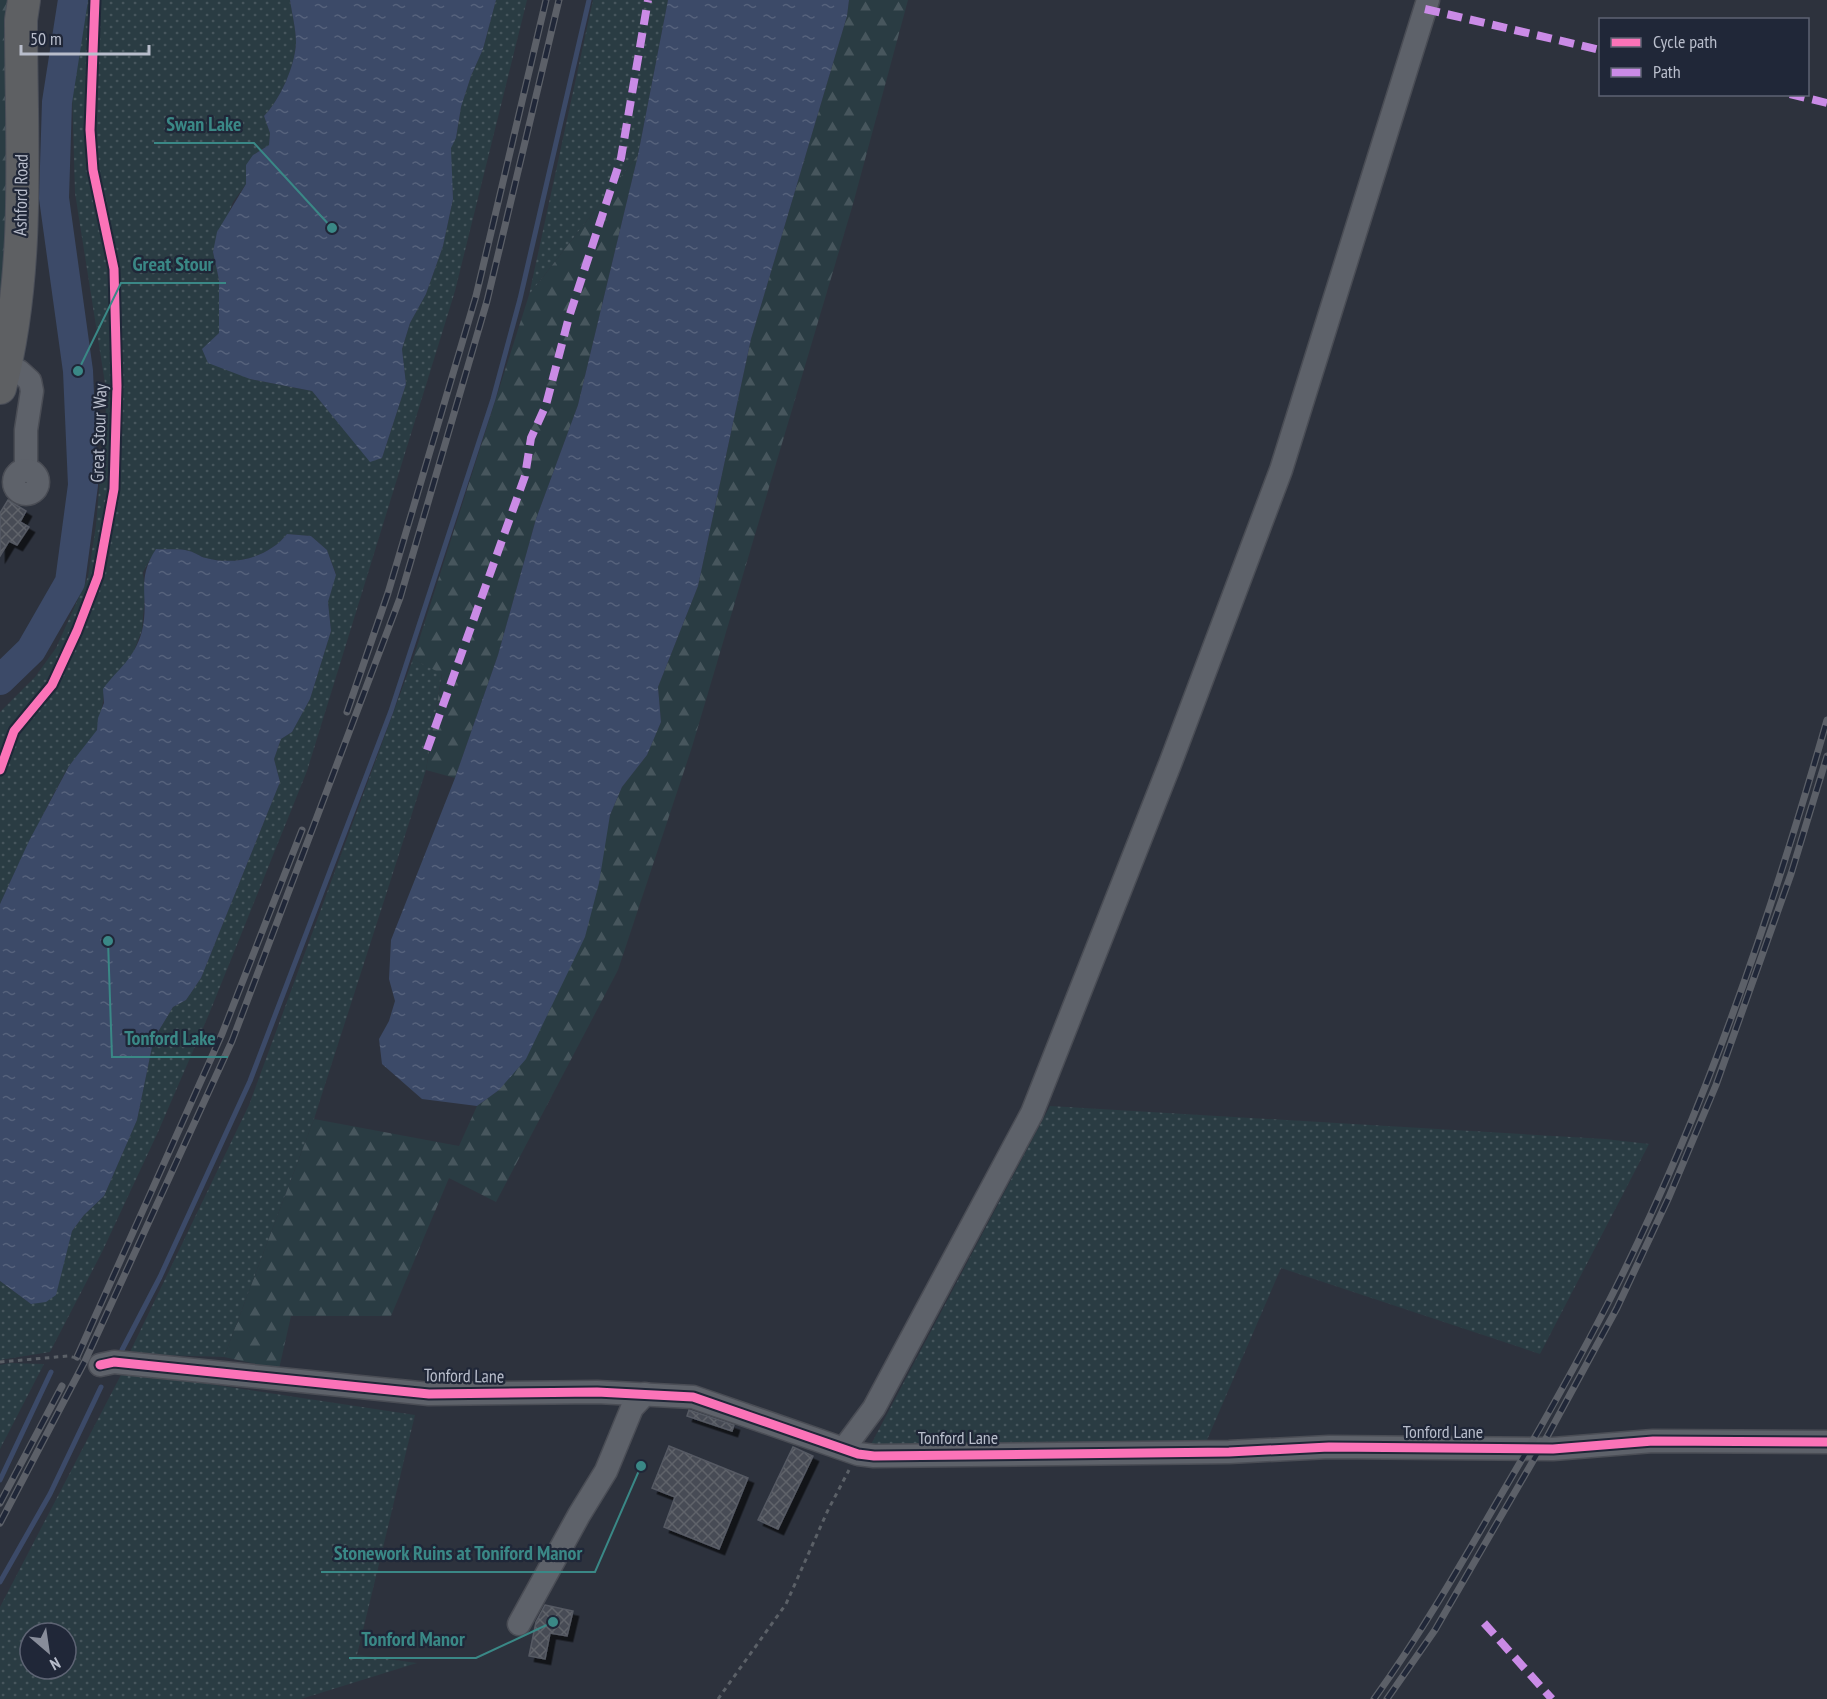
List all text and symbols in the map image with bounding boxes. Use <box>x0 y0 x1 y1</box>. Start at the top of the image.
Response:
scale bar <box>21 18 148 56</box>
legend <box>1599 18 1809 96</box>
text: 50 m <box>30 27 62 50</box>
text: Cycle path <box>1653 30 1717 53</box>
text: Path <box>1653 60 1681 83</box>
callout: Swan Lake <box>154 105 254 143</box>
text: Swan Lake <box>166 111 242 137</box>
street label: Ashford Road <box>8 154 33 236</box>
callout: Great Stour <box>121 245 226 283</box>
text: Great Stour <box>133 251 214 277</box>
street label: Great Stour Way <box>85 383 112 483</box>
callout: Tonford Lake <box>112 1019 228 1057</box>
text: Tonford Lake <box>124 1025 216 1051</box>
street label: Tonford Lane <box>424 1363 504 1388</box>
street label: Tonford Lane <box>1403 1420 1483 1443</box>
street label: Tonford Lane <box>918 1426 998 1449</box>
callout: Stonework Ruins at Toniford Manor <box>321 1534 595 1572</box>
text: Stonework Ruins at Toniford Manor <box>334 1540 582 1566</box>
callout: Tonford Manor <box>349 1620 476 1658</box>
north arrow <box>18 1621 78 1681</box>
text: Tonford Manor <box>361 1626 465 1652</box>
text: N <box>47 1653 64 1675</box>

